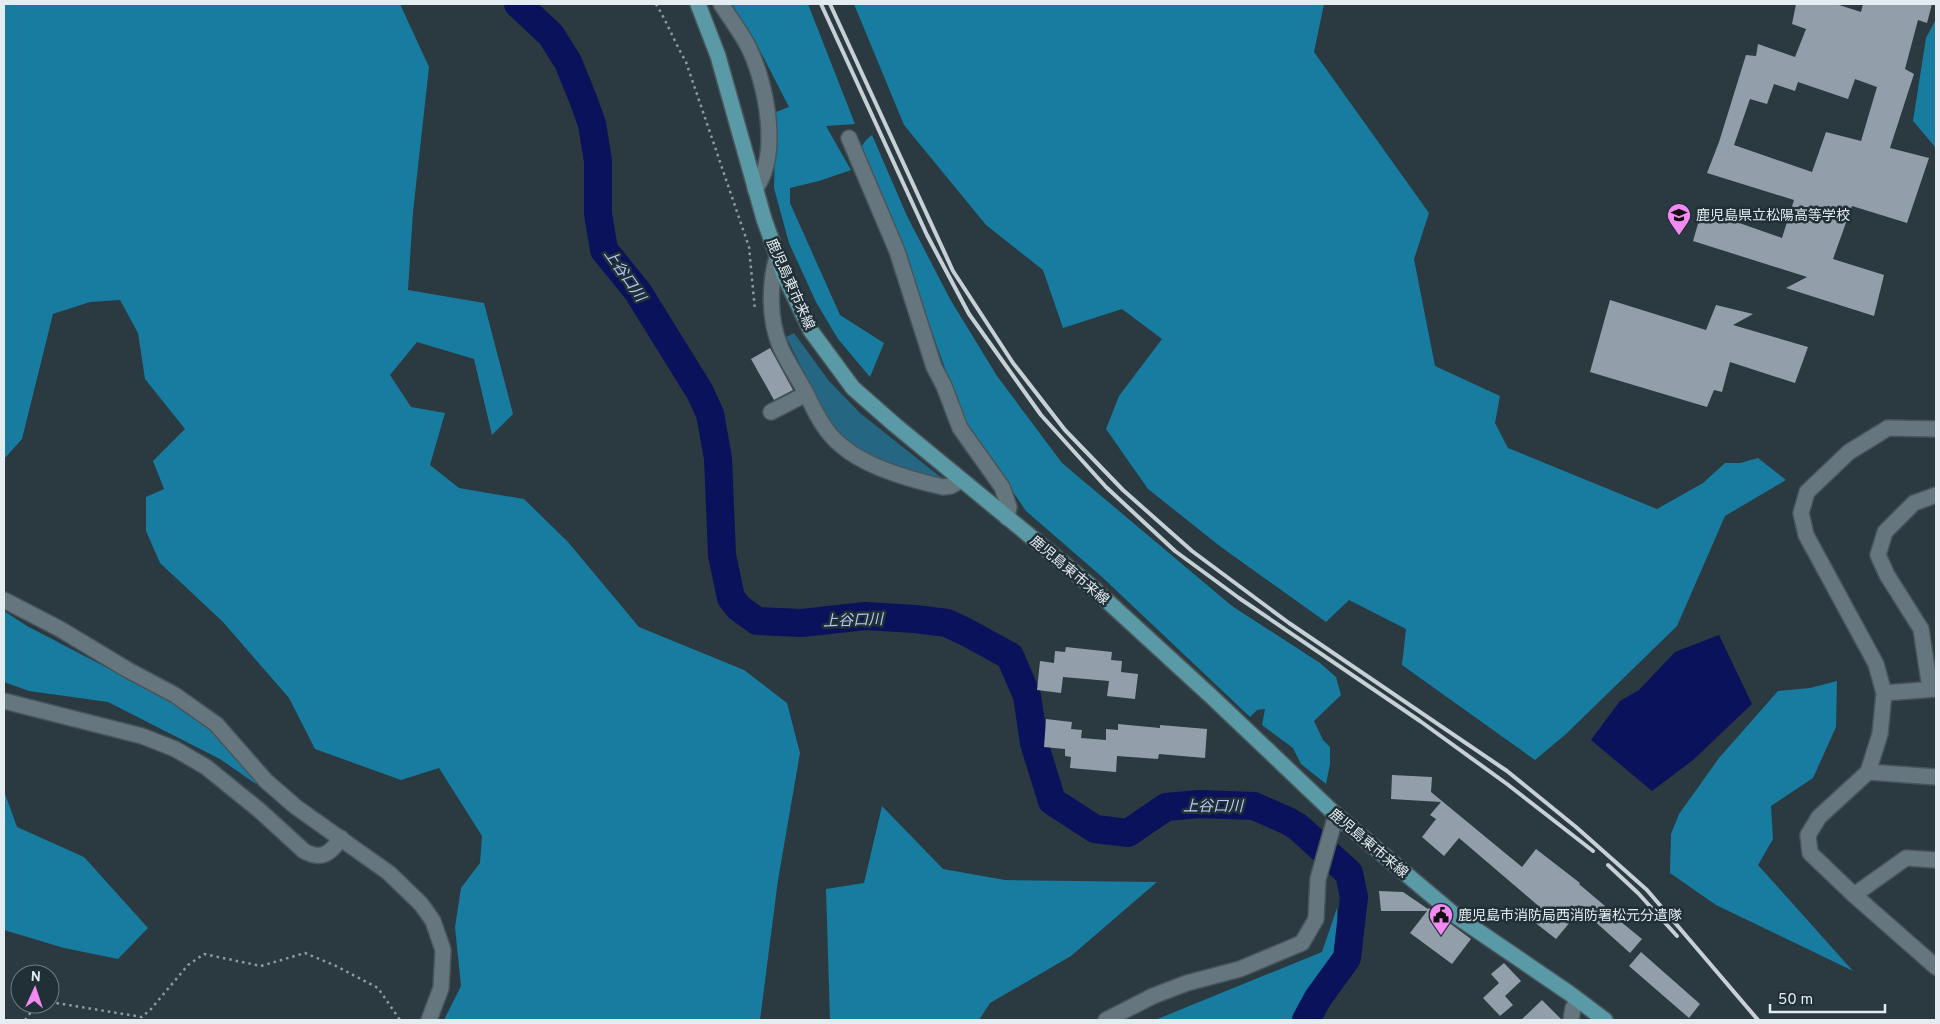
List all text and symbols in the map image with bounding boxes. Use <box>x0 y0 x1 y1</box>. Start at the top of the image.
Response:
school or university icon: 鹿児島県立松陽高等学校 <box>1666 202 1692 236</box>
place label: 鹿児島県立松陽高等学校 <box>1696 207 1850 225</box>
street label: 鹿児島東市来線 <box>762 236 817 333</box>
water label: 上谷口川 <box>599 246 650 308</box>
street label: 鹿児島東市来線 <box>1026 533 1112 609</box>
water label: 上谷口川 <box>823 611 885 632</box>
water label: 上谷口川 <box>1183 798 1245 817</box>
street label: 鹿児島東市来線 <box>1325 806 1411 882</box>
public building icon: 鹿児島市消防局西消防署松元分遣隊 <box>1428 902 1454 936</box>
place label: 鹿児島市消防局西消防署松元分遣隊 <box>1458 908 1682 925</box>
north arrow <box>10 964 60 1014</box>
text: N <box>30 969 41 986</box>
scale bar <box>1770 982 1885 1014</box>
text: 50 m <box>1778 991 1813 1010</box>

